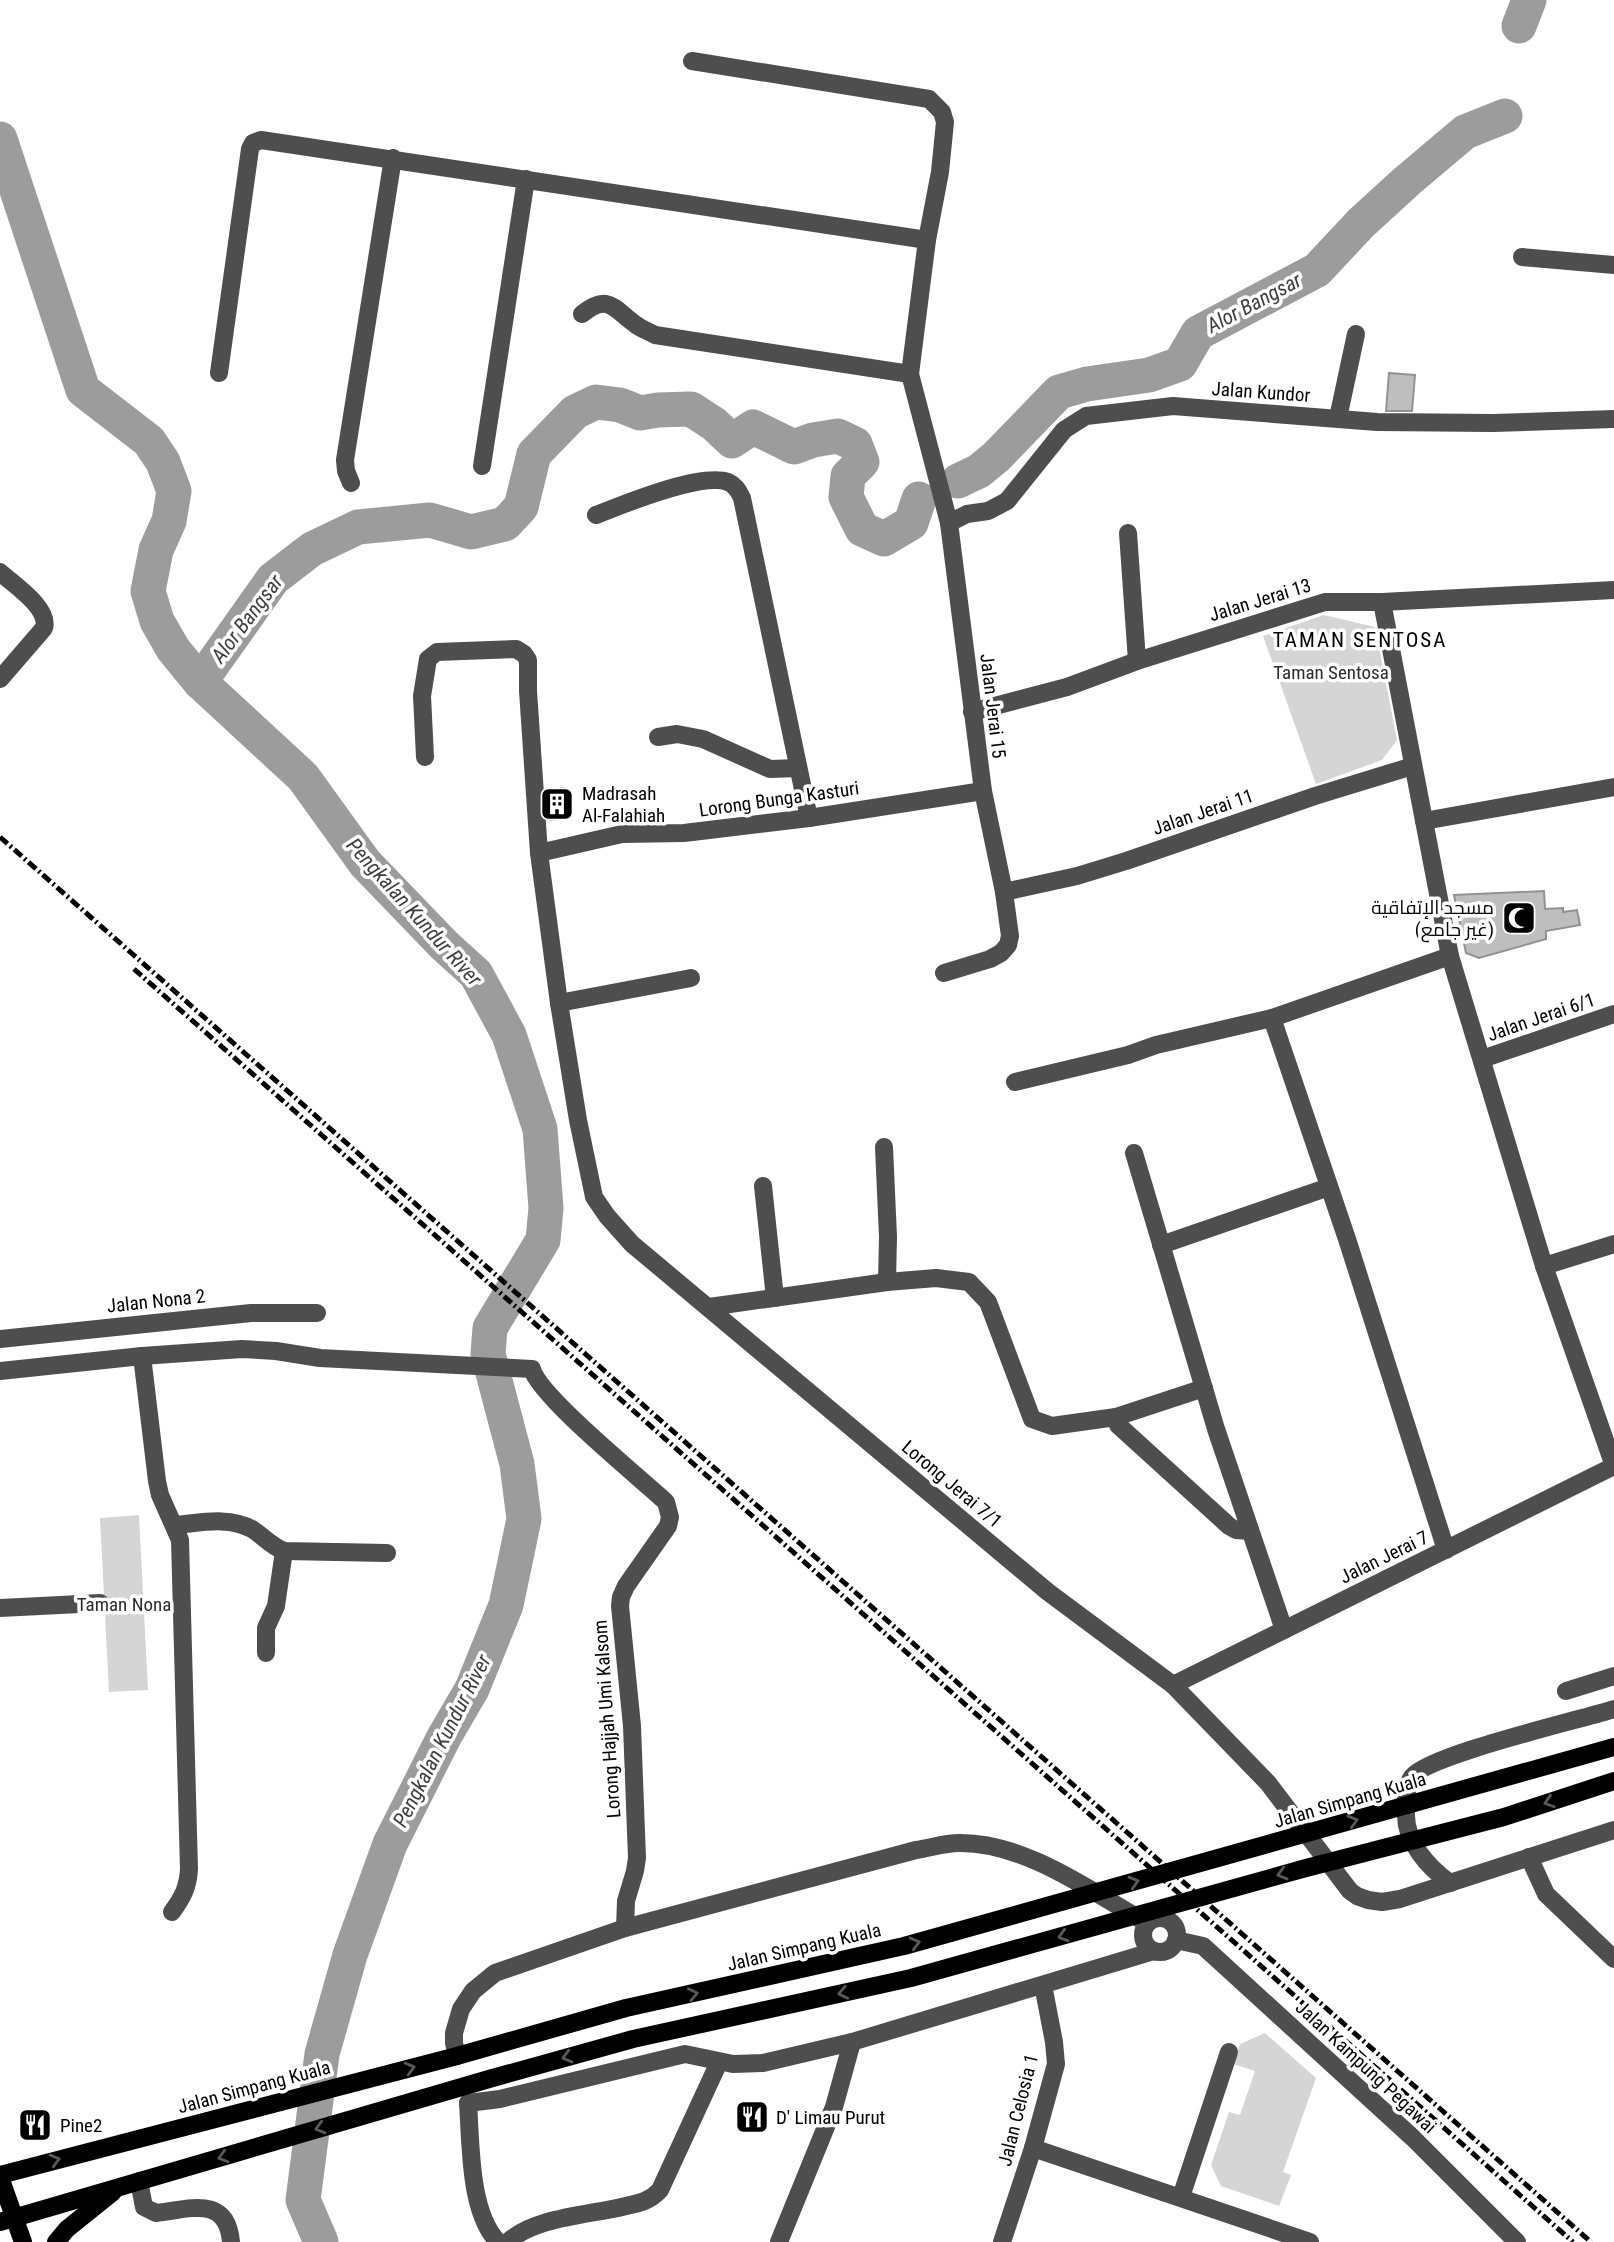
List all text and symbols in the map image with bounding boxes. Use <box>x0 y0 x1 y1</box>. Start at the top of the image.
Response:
water label: Alor Bangsar <box>1202 268 1306 338</box>
street label: Jalan Kundor <box>1211 377 1311 407</box>
water label: Alor Bangsar <box>206 570 288 668</box>
street label: Jalan Jerai 13 <box>1206 574 1314 626</box>
district label: TAMAN SENTOSA <box>1273 628 1447 652</box>
street label: Jalan Jerai 15 <box>975 652 1011 760</box>
park label: Taman Sentosa <box>1273 661 1389 684</box>
street label: Lorong Bunga Kasturi <box>698 776 860 822</box>
place label: Madrasah Al-Falahiah <box>582 782 665 827</box>
street label: Jalan Jerai 11 <box>1149 784 1257 840</box>
building icon: Madrasah Al-Falahiah <box>538 785 576 823</box>
water label: Pengkalan Kundur River <box>342 833 487 991</box>
place label: مسجد الإتفاقية (غير جامع) <box>1371 896 1494 943</box>
mosque icon: مسجد الإتفاقية (غير جامع) <box>1500 899 1538 937</box>
street label: Jalan Jerai 6/1 <box>1484 988 1598 1046</box>
street label: Jalan Nona 2 <box>106 1284 206 1318</box>
street label: Lorong Jerai 7/1 <box>897 1435 1007 1533</box>
street label: Jalan Jerai 7 <box>1336 1526 1432 1588</box>
park label: Taman Nona <box>77 1593 171 1616</box>
street label: Lorong Hajjah Umi Kalsom <box>589 1619 625 1819</box>
water label: Pengkalan Kundur River <box>388 1650 496 1831</box>
street label: Jalan Simpang Kuala <box>1271 1767 1429 1833</box>
one-way arrow <box>1543 1794 1556 1808</box>
one-way arrow <box>1347 1815 1359 1830</box>
one-way arrow <box>1276 1866 1288 1881</box>
one-way arrow <box>1128 1876 1140 1891</box>
street label: Jalan Simpang Kuala <box>725 1918 883 1976</box>
one-way arrow <box>1057 1928 1069 1942</box>
one-way arrow <box>908 1937 920 1951</box>
one-way arrow <box>837 1985 849 2000</box>
one-way arrow <box>687 1987 699 2002</box>
street label: Jalan Kampung Pegawai <box>1291 1996 1441 2138</box>
one-way arrow <box>561 2049 573 2063</box>
street label: Jalan Celosia 1 <box>993 2052 1043 2168</box>
street label: Jalan Simpang Kuala <box>175 2056 333 2118</box>
one-way arrow <box>403 2062 415 2076</box>
restaurant icon: D' Limau Purut <box>733 2098 771 2136</box>
restaurant icon: Pine2 <box>16 2106 54 2144</box>
place label: D' Limau Purut <box>776 2106 885 2129</box>
place label: Pine2 <box>60 2114 102 2137</box>
one-way arrow <box>314 2120 326 2134</box>
one-way arrow <box>217 2148 229 2163</box>
one-way arrow <box>49 2154 61 2168</box>

